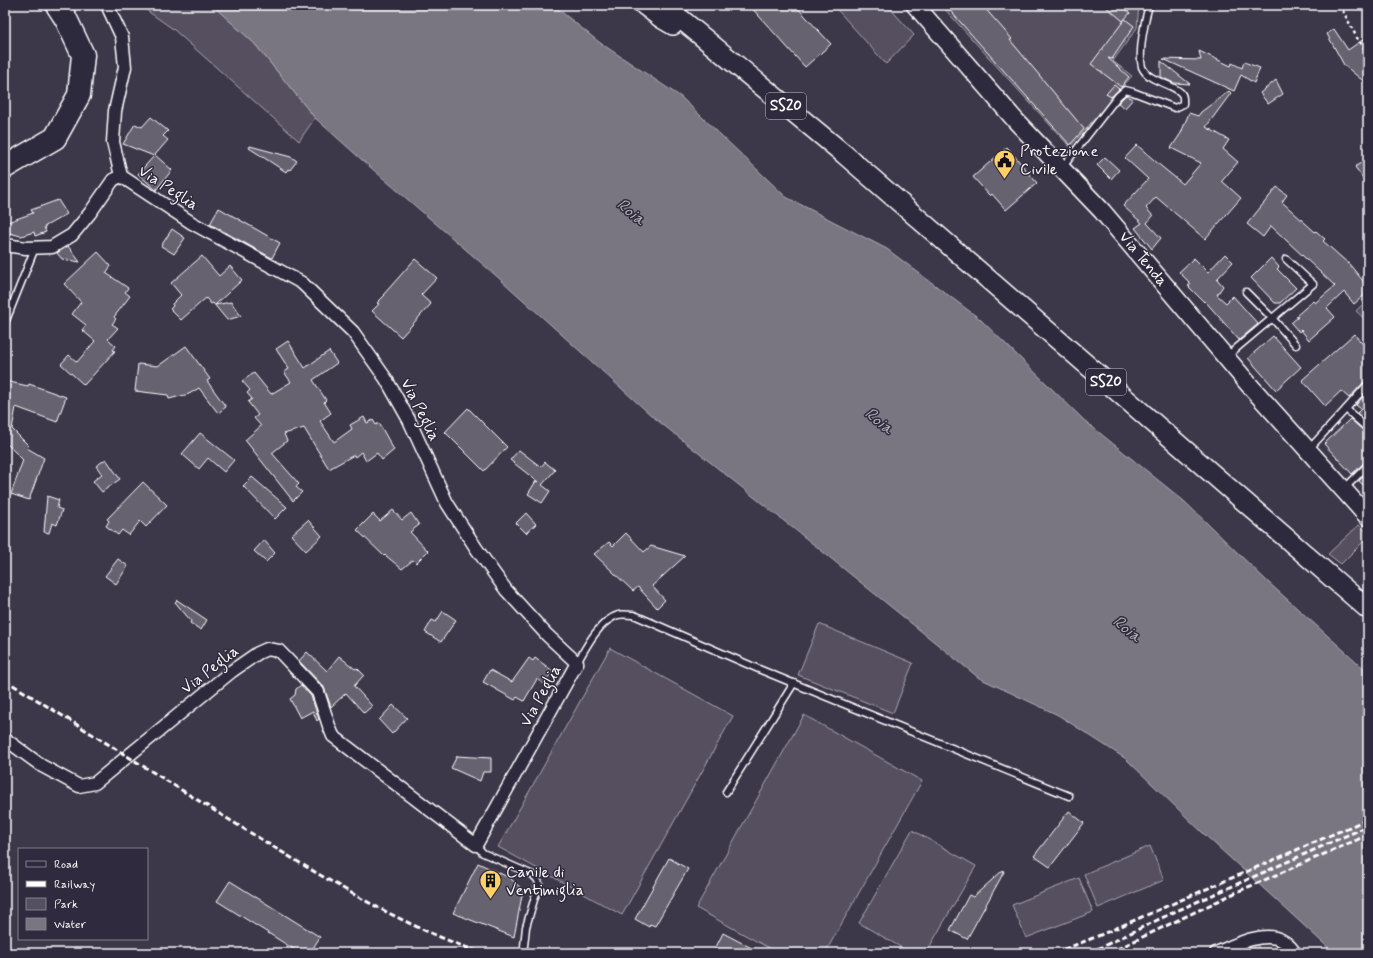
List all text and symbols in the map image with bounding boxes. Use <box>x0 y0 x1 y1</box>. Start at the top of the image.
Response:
road number: SS20 <box>766 93 806 119</box>
place label: Protezione Civile <box>1020 141 1098 180</box>
public building icon: Protezione Civile <box>992 147 1018 180</box>
street label: Via Peglia <box>133 161 202 216</box>
water label: Roia <box>612 193 651 231</box>
street label: Via Tenda <box>1114 227 1172 291</box>
road number: SS20 <box>1086 369 1126 395</box>
street label: Via Peglia <box>394 375 445 445</box>
water label: Roia <box>860 402 899 440</box>
water label: Roia <box>1108 610 1147 648</box>
street label: Via Peglia <box>177 641 244 700</box>
street label: Via Peglia <box>515 661 567 731</box>
legend <box>18 848 148 940</box>
text: Road <box>54 857 78 873</box>
place label: Canile di Ventimiglia <box>506 862 584 902</box>
building icon: Canile di Ventimiglia <box>477 868 503 901</box>
text: Railway <box>54 877 96 893</box>
text: Park <box>54 897 78 913</box>
text: Water <box>54 917 86 933</box>

